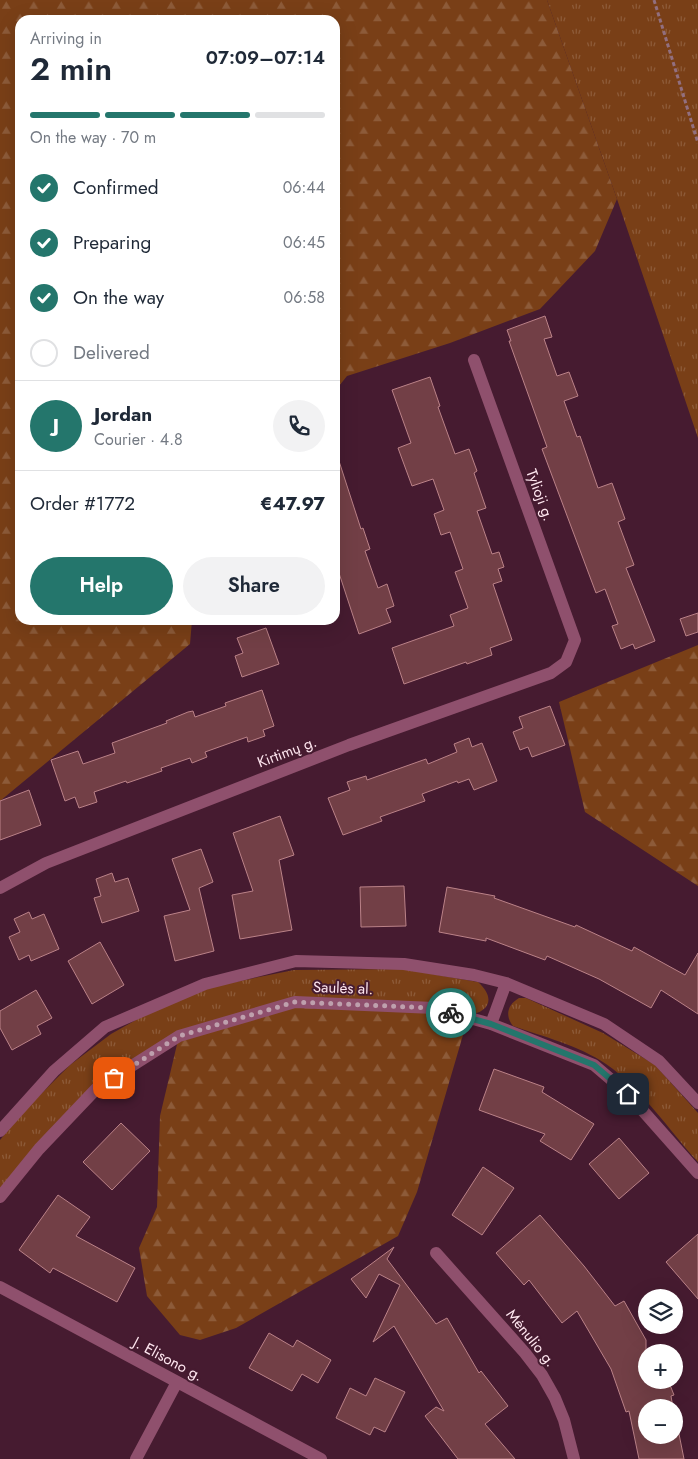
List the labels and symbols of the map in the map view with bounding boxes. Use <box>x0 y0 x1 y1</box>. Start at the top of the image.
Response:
street label: Tylioji g. <box>520 466 560 524</box>
street label: Kirtimų g. <box>254 731 320 773</box>
street label: Saulės al. <box>313 976 373 1000</box>
courier <box>426 988 476 1038</box>
pin <box>93 1057 135 1099</box>
pin <box>607 1073 649 1115</box>
street label: Mėnulio g. <box>501 1304 561 1372</box>
street label: J. Elisono g. <box>127 1330 207 1387</box>

